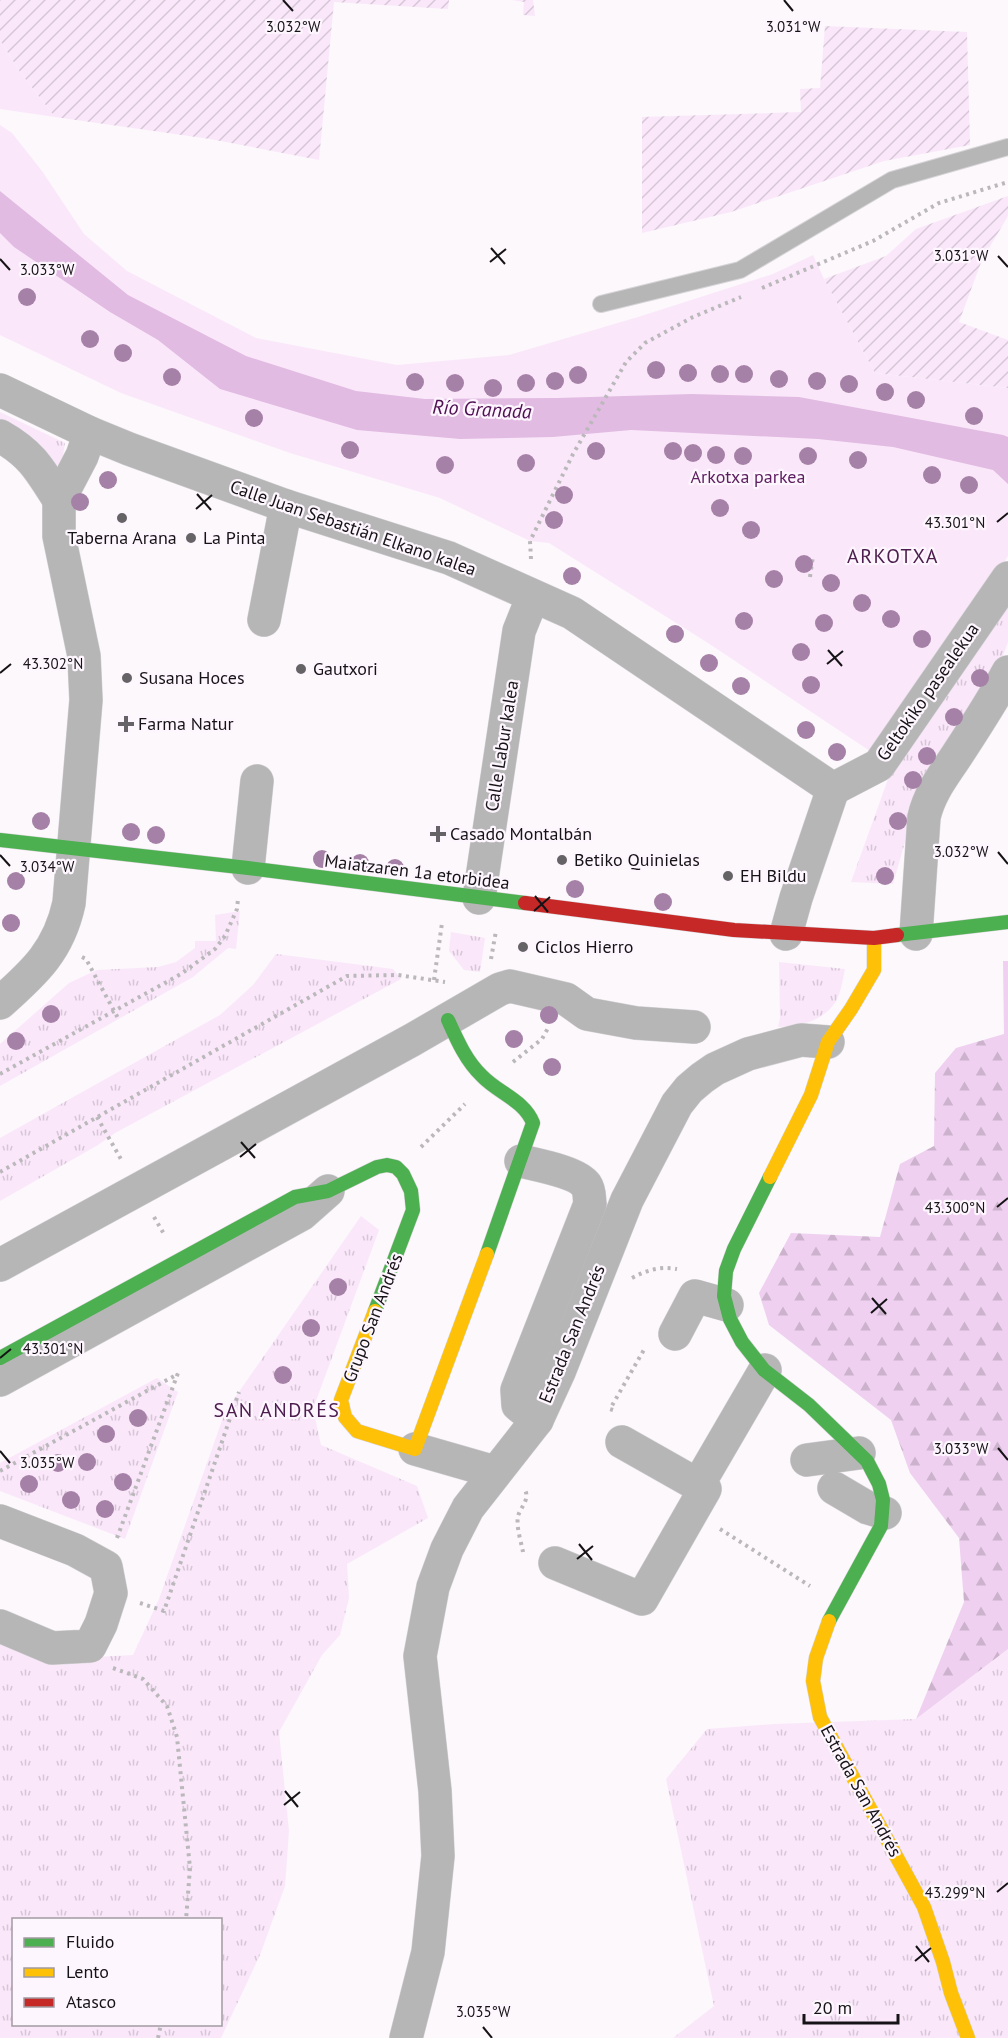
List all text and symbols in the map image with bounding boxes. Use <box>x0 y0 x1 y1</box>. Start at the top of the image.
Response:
text: 3.032°W <box>266 17 321 36</box>
text: 3.031°W <box>766 17 821 36</box>
text: 3.031°W <box>934 246 989 265</box>
text: 3.033°W <box>20 260 75 279</box>
water label: Río Granada <box>432 393 533 425</box>
park label: Arkotxa parkea <box>691 465 805 488</box>
street label: Calle Juan Sebastián Elkano kalea <box>227 475 479 581</box>
marker: Taberna Arana <box>115 511 129 525</box>
text: 43.301°N <box>925 513 985 532</box>
place label: Taberna Arana <box>67 526 177 549</box>
place label: La Pinta <box>203 526 265 549</box>
marker: La Pinta <box>184 531 198 545</box>
district label: ARKOTXA <box>847 543 939 569</box>
street label: Geltokiko pasealekua <box>871 618 984 765</box>
text: 43.302°N <box>23 654 83 673</box>
place label: Gautxori <box>313 657 378 680</box>
marker: Gautxori <box>294 662 308 676</box>
place label: Susana Hoces <box>139 666 245 689</box>
marker: Susana Hoces <box>120 671 134 685</box>
street label: Calle Labur kalea <box>480 679 523 813</box>
place label: Farma Natur <box>138 712 234 735</box>
marker: Farma Natur <box>119 717 133 731</box>
place label: Casado Montalbán <box>450 822 592 845</box>
marker: Casado Montalbán <box>431 827 445 841</box>
text: 3.032°W <box>934 842 989 861</box>
place label: Betiko Quinielas <box>574 848 700 871</box>
street label: Maiatzaren 1a etorbidea <box>323 849 511 894</box>
marker: Betiko Quinielas <box>555 853 569 867</box>
text: 3.034°W <box>20 857 75 876</box>
place label: EH Bildu <box>740 864 807 887</box>
marker: EH Bildu <box>721 869 735 883</box>
place label: Ciclos Hierro <box>535 935 633 958</box>
marker: Ciclos Hierro <box>516 940 530 954</box>
text: 43.300°N <box>925 1198 985 1217</box>
street label: Grupo San Andrés <box>337 1250 408 1386</box>
street label: Estrada San Andrés <box>533 1261 610 1406</box>
text: 43.301°N <box>23 1339 83 1358</box>
district label: SAN ANDRÉS <box>214 1397 340 1423</box>
text: 3.033°W <box>934 1439 989 1458</box>
text: 3.035°W <box>20 1453 75 1472</box>
street label: Estrada San Andrés <box>816 1721 907 1861</box>
text: 43.299°N <box>925 1883 985 1902</box>
legend <box>12 1918 222 2026</box>
text: Fluido <box>66 1930 114 1953</box>
text: Lento <box>66 1960 109 1983</box>
scale bar <box>804 1987 898 2025</box>
text: Atasco <box>66 1990 116 2013</box>
text: 20 m <box>813 1996 852 2019</box>
text: 3.035°W <box>456 2002 511 2021</box>

